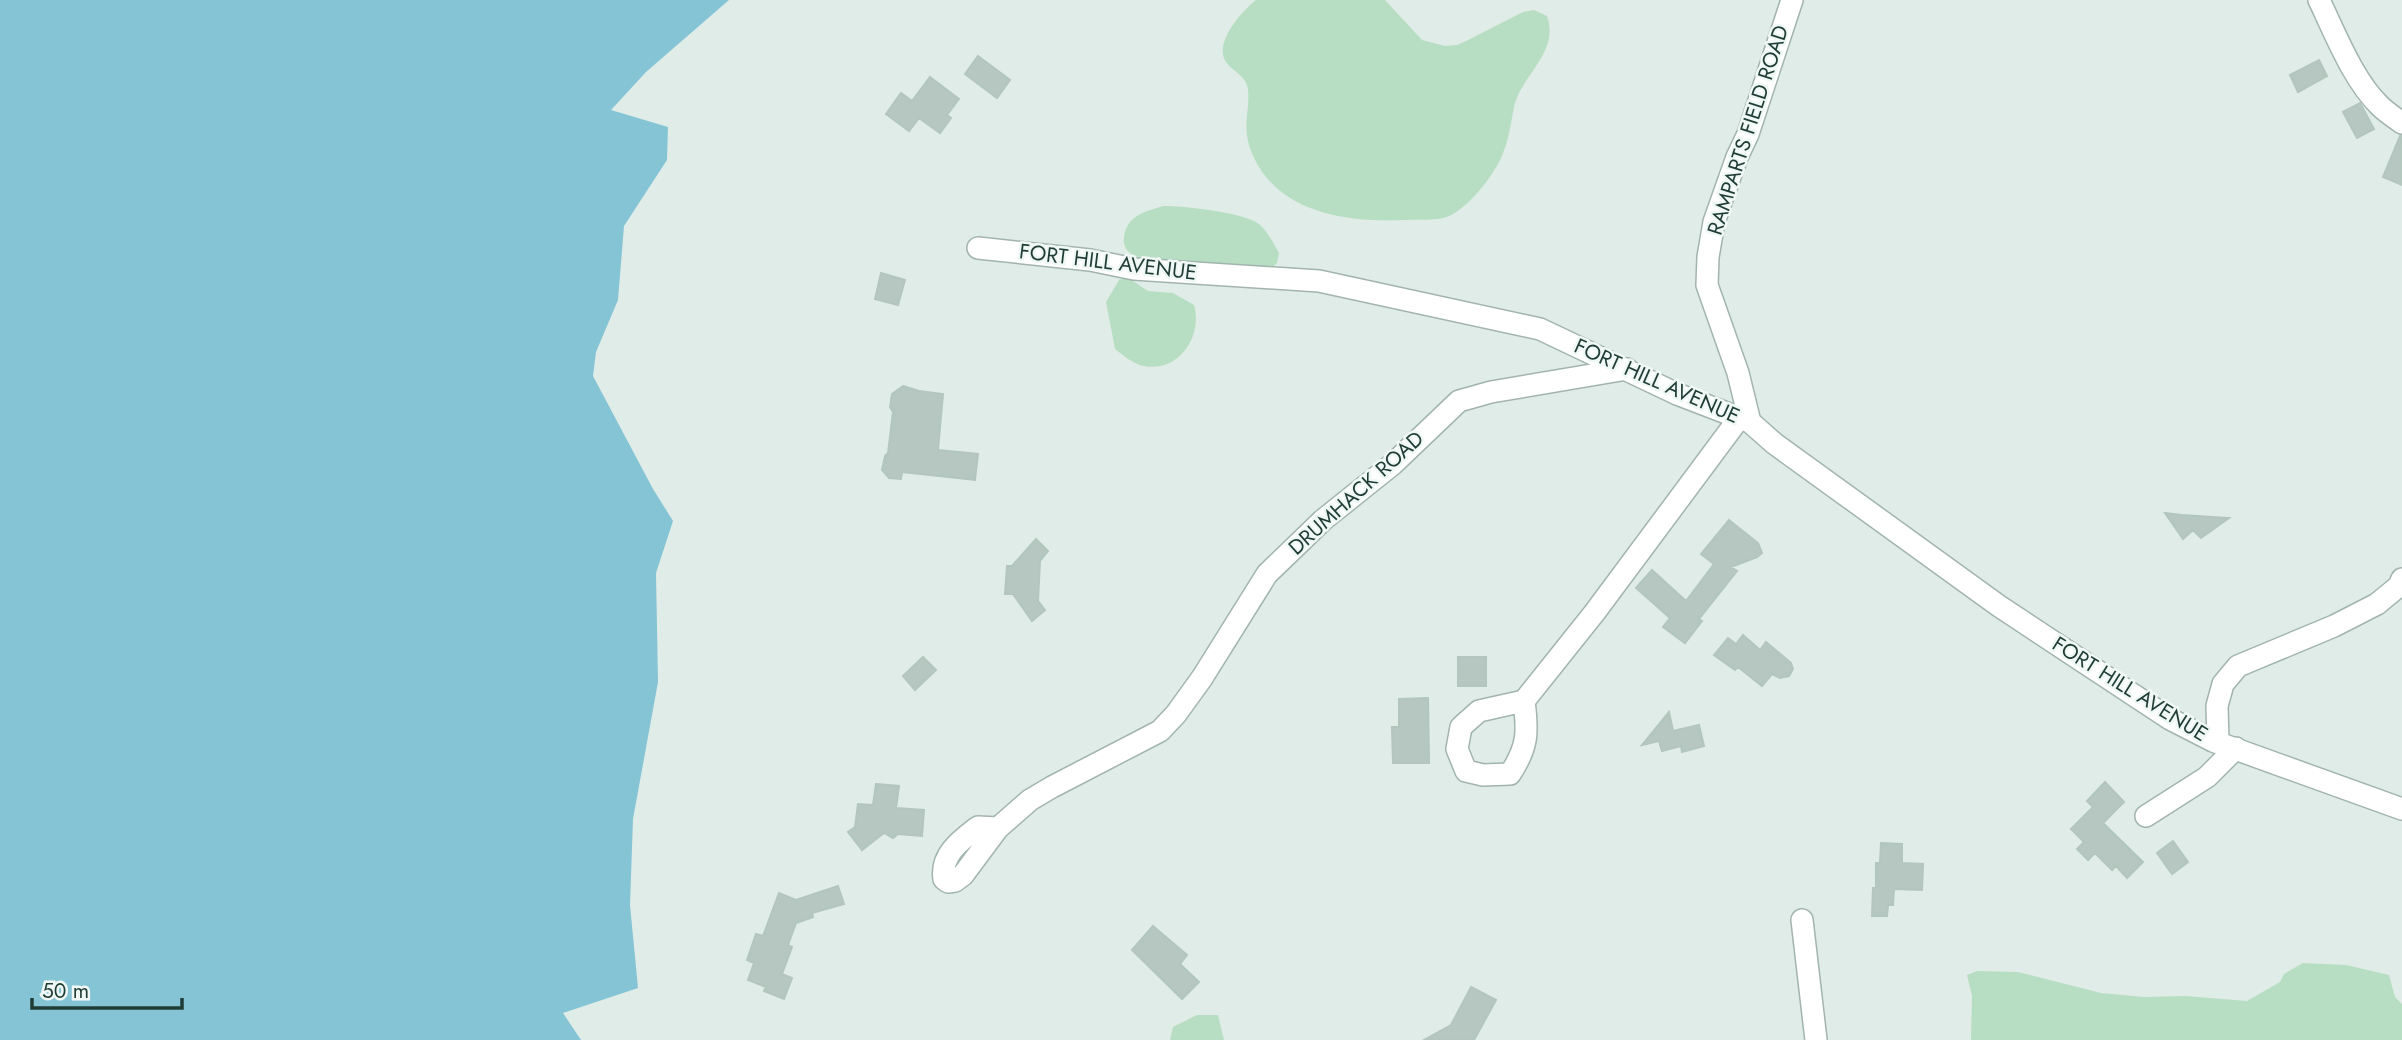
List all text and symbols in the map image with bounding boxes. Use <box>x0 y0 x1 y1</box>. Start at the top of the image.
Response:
street label: RAMPARTS FIELD ROAD <box>1700 21 1796 239</box>
street label: FORT HILL AVENUE <box>1018 236 1198 288</box>
street label: FORT HILL AVENUE <box>1569 331 1745 431</box>
street label: DRUMHACK ROAD <box>1282 424 1430 562</box>
street label: FORT HILL AVENUE <box>2046 629 2214 749</box>
scale bar <box>32 967 182 1011</box>
text: 50 m <box>42 976 89 1006</box>

